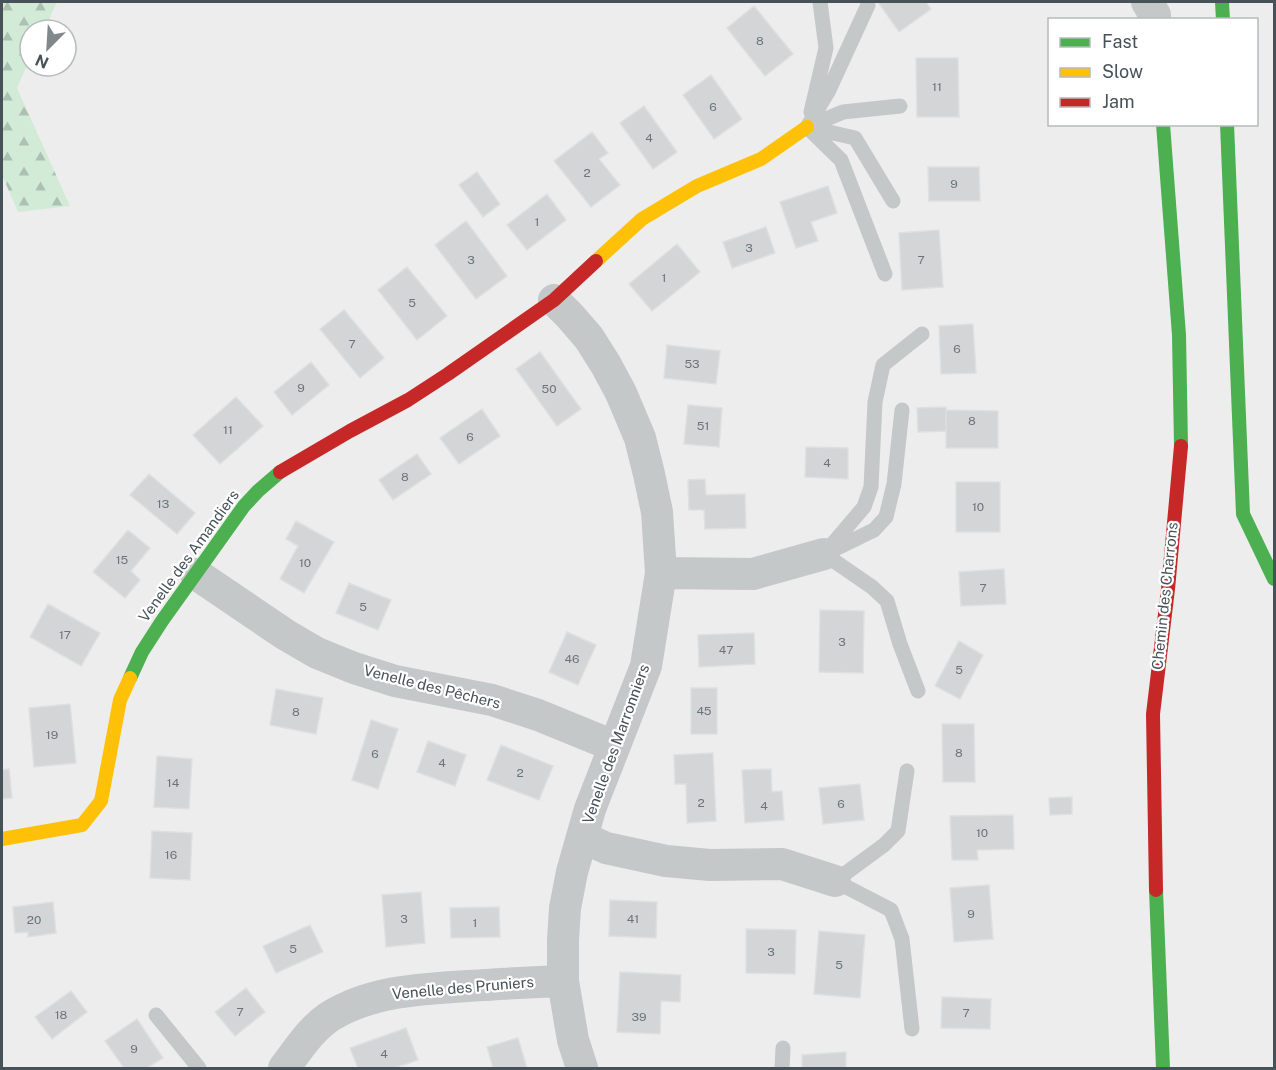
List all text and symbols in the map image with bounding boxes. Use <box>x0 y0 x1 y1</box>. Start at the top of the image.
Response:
north arrow <box>18 18 78 78</box>
legend <box>1048 18 1258 126</box>
text: Fast <box>1102 31 1138 52</box>
house number: 8 <box>756 34 764 48</box>
text: N <box>33 50 52 72</box>
text: Slow <box>1102 61 1143 82</box>
house number: 11 <box>932 80 942 94</box>
text: Jam <box>1102 91 1135 112</box>
house number: 6 <box>709 100 717 114</box>
house number: 4 <box>645 131 653 145</box>
house number: 2 <box>583 166 591 180</box>
house number: 9 <box>950 177 958 191</box>
house number: 1 <box>535 215 539 229</box>
house number: 3 <box>745 241 753 255</box>
house number: 3 <box>467 253 475 267</box>
house number: 7 <box>917 253 925 267</box>
house number: 1 <box>662 271 666 285</box>
house number: 5 <box>408 296 416 310</box>
house number: 7 <box>348 337 356 351</box>
house number: 6 <box>953 342 961 356</box>
house number: 53 <box>684 357 700 371</box>
house number: 9 <box>297 381 305 395</box>
house number: 50 <box>541 382 557 396</box>
house number: 8 <box>968 414 976 428</box>
house number: 51 <box>697 419 709 433</box>
house number: 11 <box>223 423 233 437</box>
house number: 6 <box>466 430 474 444</box>
house number: 4 <box>823 456 831 470</box>
house number: 8 <box>401 470 409 484</box>
street label: Venelle des Amandiers <box>135 486 242 625</box>
house number: 13 <box>157 497 169 511</box>
house number: 10 <box>972 500 984 514</box>
street label: Chemin des Charrons <box>1148 521 1181 671</box>
house number: 15 <box>116 553 129 567</box>
house number: 10 <box>299 556 311 570</box>
house number: 7 <box>979 581 987 595</box>
house number: 5 <box>359 600 367 614</box>
house number: 17 <box>59 628 71 642</box>
house number: 3 <box>838 635 846 649</box>
house number: 47 <box>719 643 733 657</box>
house number: 46 <box>564 652 580 666</box>
street label: Venelle des Pêchers <box>362 661 502 712</box>
street label: Venelle des Marronniers <box>579 662 652 826</box>
house number: 5 <box>955 663 963 677</box>
house number: 45 <box>696 704 712 718</box>
house number: 8 <box>292 705 300 719</box>
house number: 19 <box>46 728 58 742</box>
house number: 8 <box>955 746 963 760</box>
house number: 6 <box>371 747 379 761</box>
house number: 4 <box>438 756 446 770</box>
house number: 2 <box>516 766 524 780</box>
house number: 14 <box>167 776 180 790</box>
house number: 2 <box>697 796 705 810</box>
house number: 6 <box>837 797 845 811</box>
house number: 4 <box>760 799 768 813</box>
house number: 10 <box>976 826 988 840</box>
house number: 16 <box>165 848 177 862</box>
house number: 9 <box>967 907 975 921</box>
house number: 3 <box>400 912 408 926</box>
house number: 41 <box>627 912 639 926</box>
house number: 20 <box>27 913 41 927</box>
house number: 1 <box>473 916 477 930</box>
house number: 5 <box>289 942 297 956</box>
house number: 3 <box>767 945 775 959</box>
house number: 5 <box>835 958 843 972</box>
street label: Venelle des Pruniers <box>391 973 535 1002</box>
house number: 7 <box>236 1005 244 1019</box>
house number: 7 <box>962 1006 970 1020</box>
house number: 18 <box>55 1008 68 1022</box>
house number: 39 <box>632 1010 646 1024</box>
house number: 9 <box>130 1042 138 1056</box>
house number: 4 <box>380 1047 388 1061</box>

